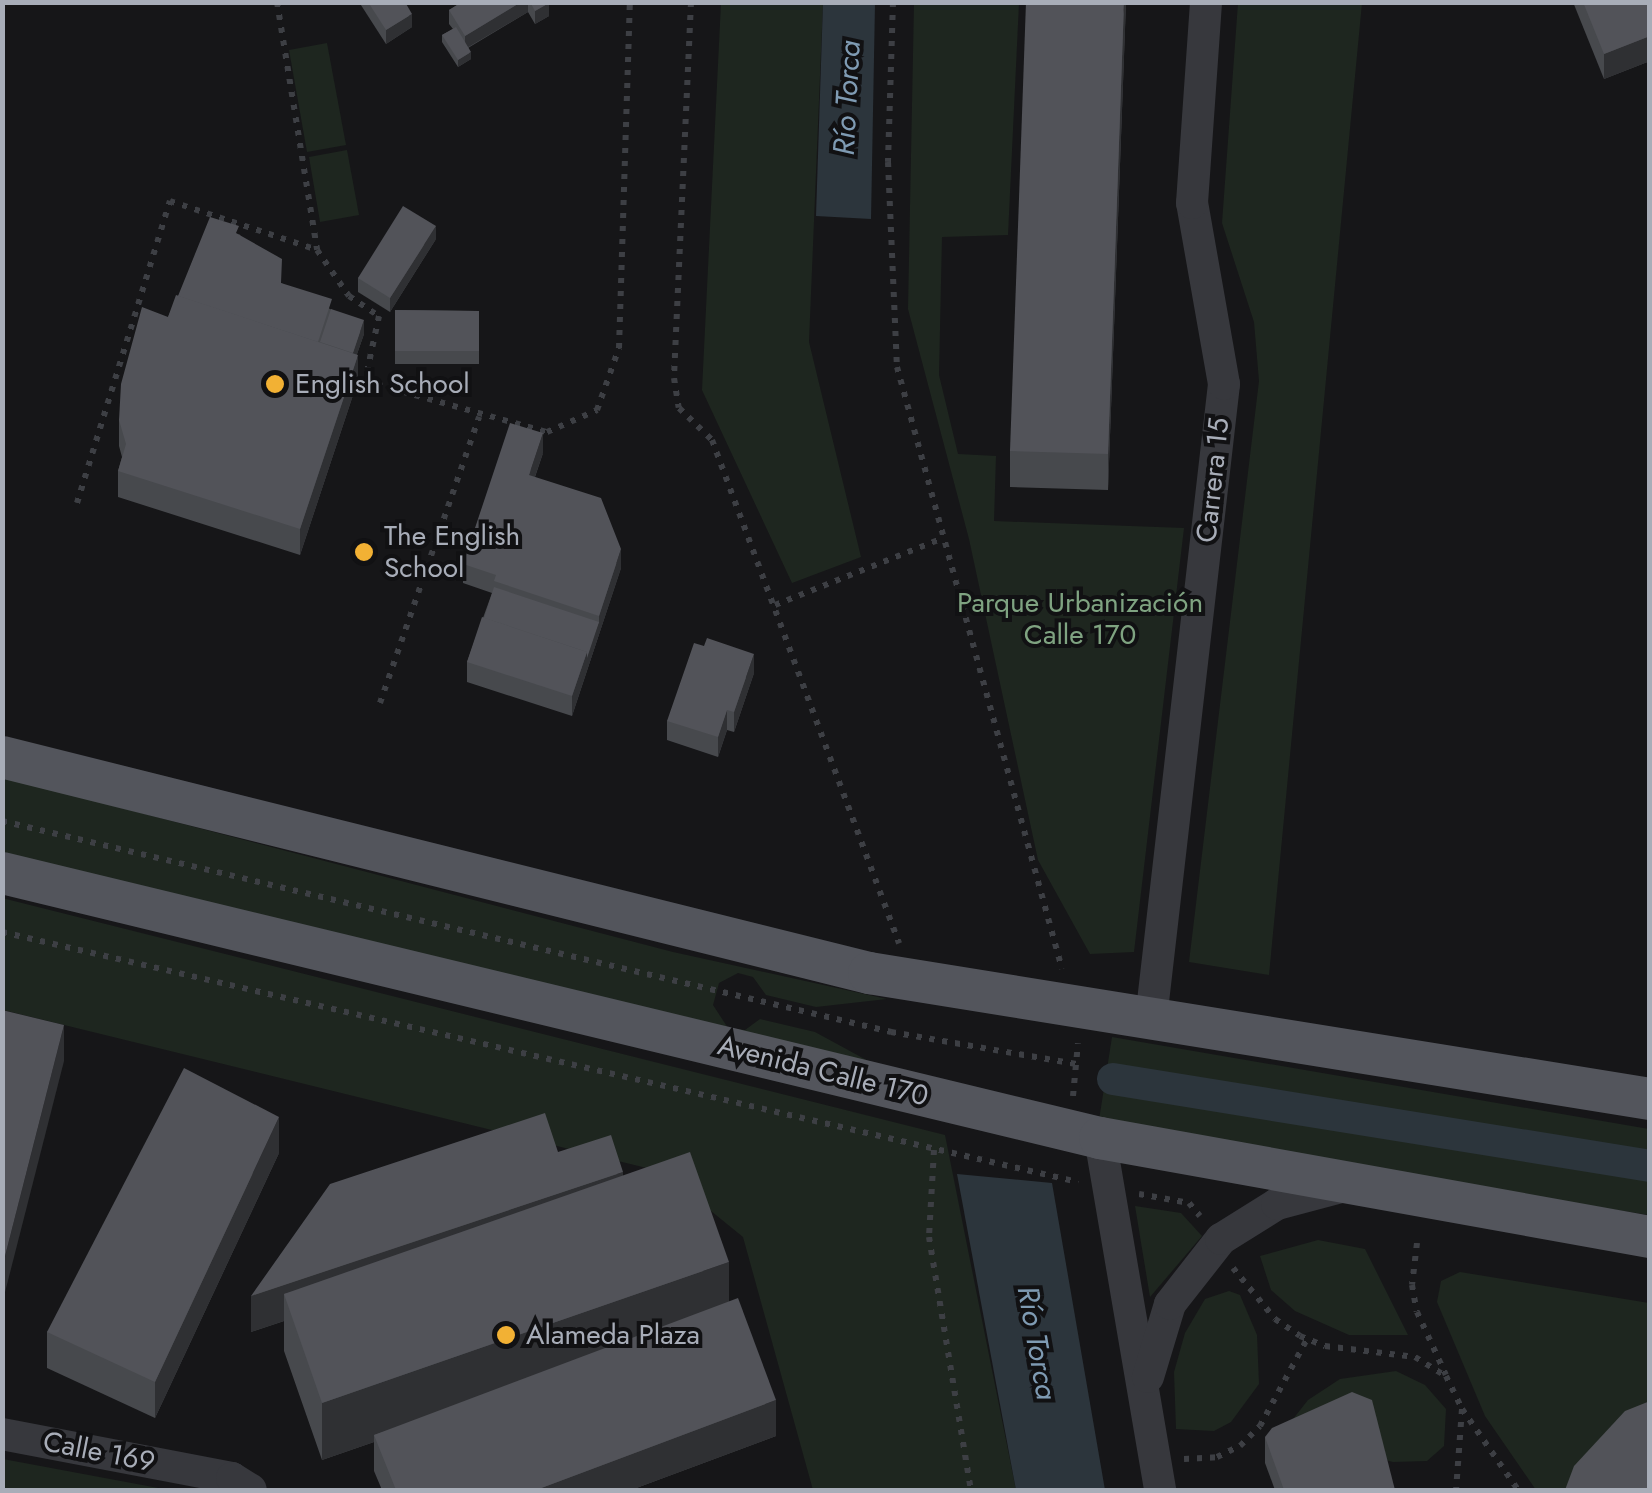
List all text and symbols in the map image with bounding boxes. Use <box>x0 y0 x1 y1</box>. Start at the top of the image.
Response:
water label: Río Torca <box>826 40 868 156</box>
place label: English School <box>295 367 470 401</box>
marker: English School <box>264 373 286 395</box>
street label: Carrera 15 <box>1190 416 1236 544</box>
place label: The English School <box>384 519 520 585</box>
marker: The English School <box>353 541 375 563</box>
park label: Parque Urbanización Calle 170 <box>957 586 1203 652</box>
street label: Avenida Calle 170 <box>714 1029 932 1113</box>
water label: Río Torca <box>1009 1283 1065 1403</box>
place label: Alameda Plaza <box>526 1318 700 1352</box>
marker: Alameda Plaza <box>495 1324 517 1346</box>
street label: Calle 169 <box>40 1425 158 1479</box>

